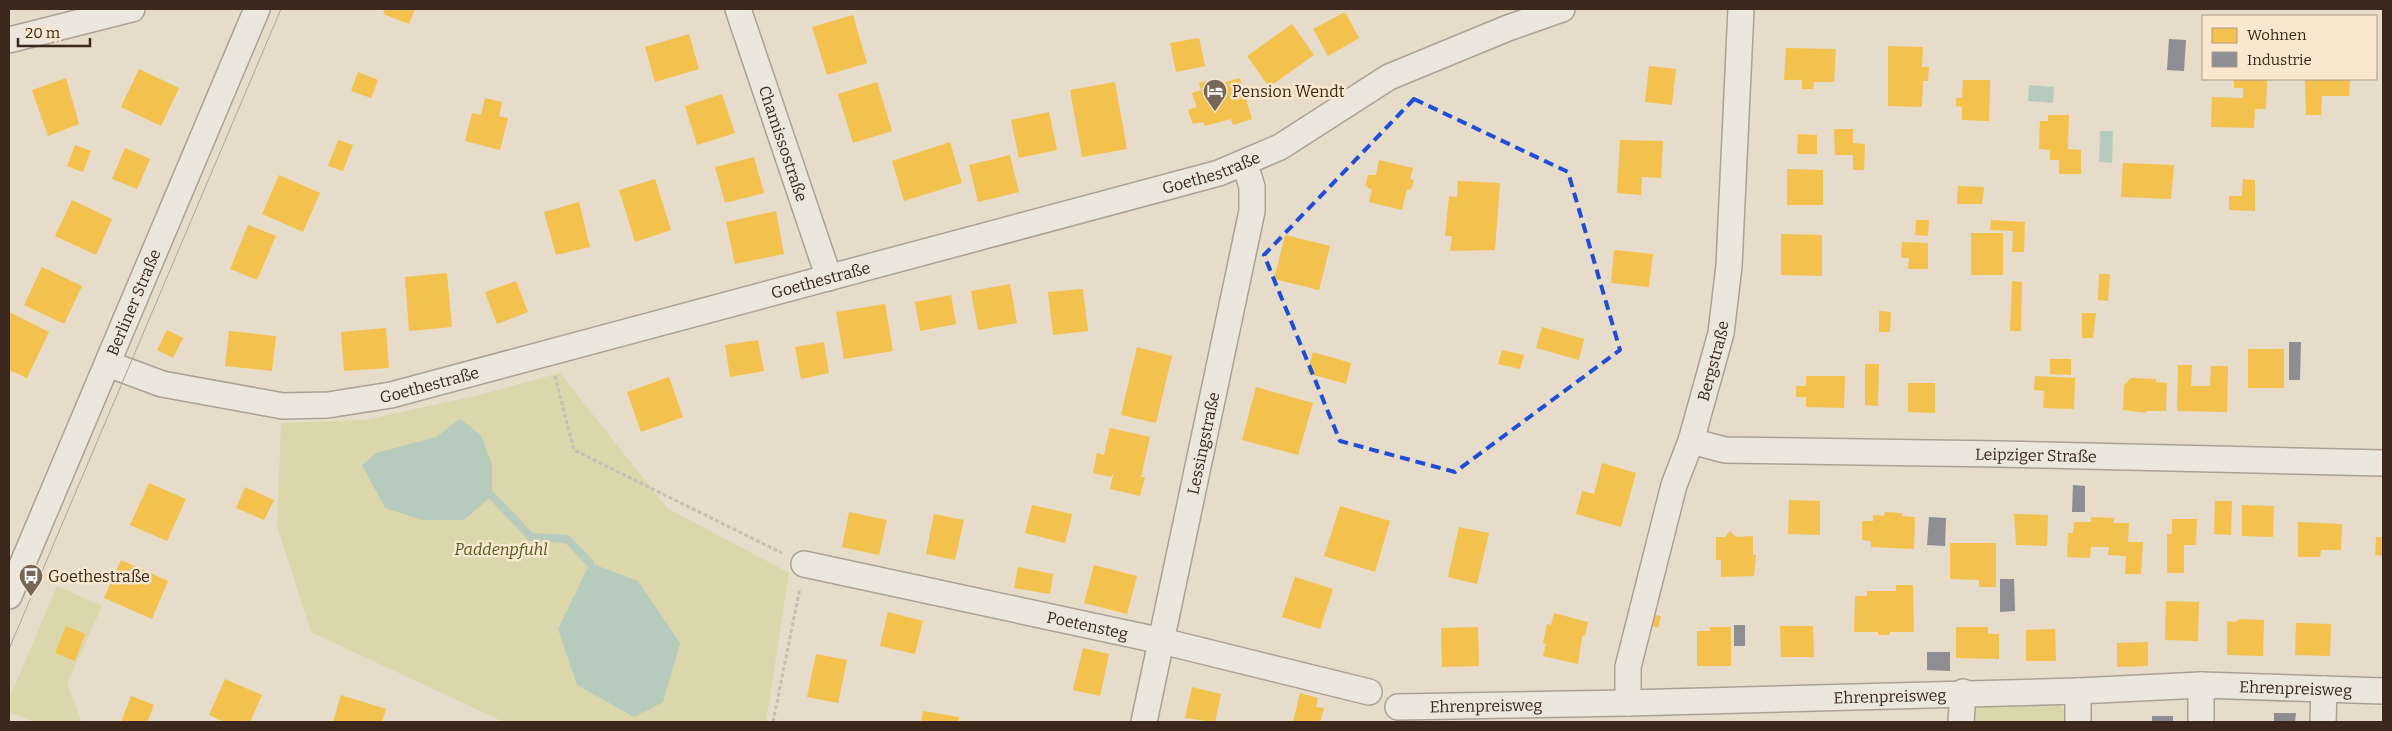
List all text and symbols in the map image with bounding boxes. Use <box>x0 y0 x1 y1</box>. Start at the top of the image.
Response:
scale bar <box>18 15 90 47</box>
legend <box>2202 15 2377 80</box>
text: 20 m <box>25 24 61 42</box>
text: Wohnen <box>2247 26 2307 44</box>
text: Industrie <box>2247 51 2312 69</box>
hotel icon: Pension Wendt <box>1202 78 1228 112</box>
place label: Pension Wendt <box>1232 82 1345 101</box>
street label: Chamissostraße <box>755 83 811 204</box>
street label: Goethestraße <box>1160 148 1263 198</box>
street label: Berliner Straße <box>103 246 165 358</box>
street label: Goethestraße <box>769 258 872 303</box>
street label: Bergstraße <box>1694 320 1732 403</box>
street label: Goethestraße <box>378 363 481 407</box>
street label: Lessingstraße <box>1183 390 1223 496</box>
street label: Leipziger Straße <box>1975 445 2097 466</box>
park label: Paddenpfuhl <box>455 540 548 559</box>
bus stop icon: Goethestraße <box>18 563 44 597</box>
place label: Goethestraße <box>48 567 150 586</box>
street label: Poetensteg <box>1045 607 1130 643</box>
street label: Ehrenpreisweg <box>2239 677 2352 700</box>
street label: Ehrenpreisweg <box>1833 686 1947 708</box>
street label: Ehrenpreisweg <box>1429 695 1543 716</box>

